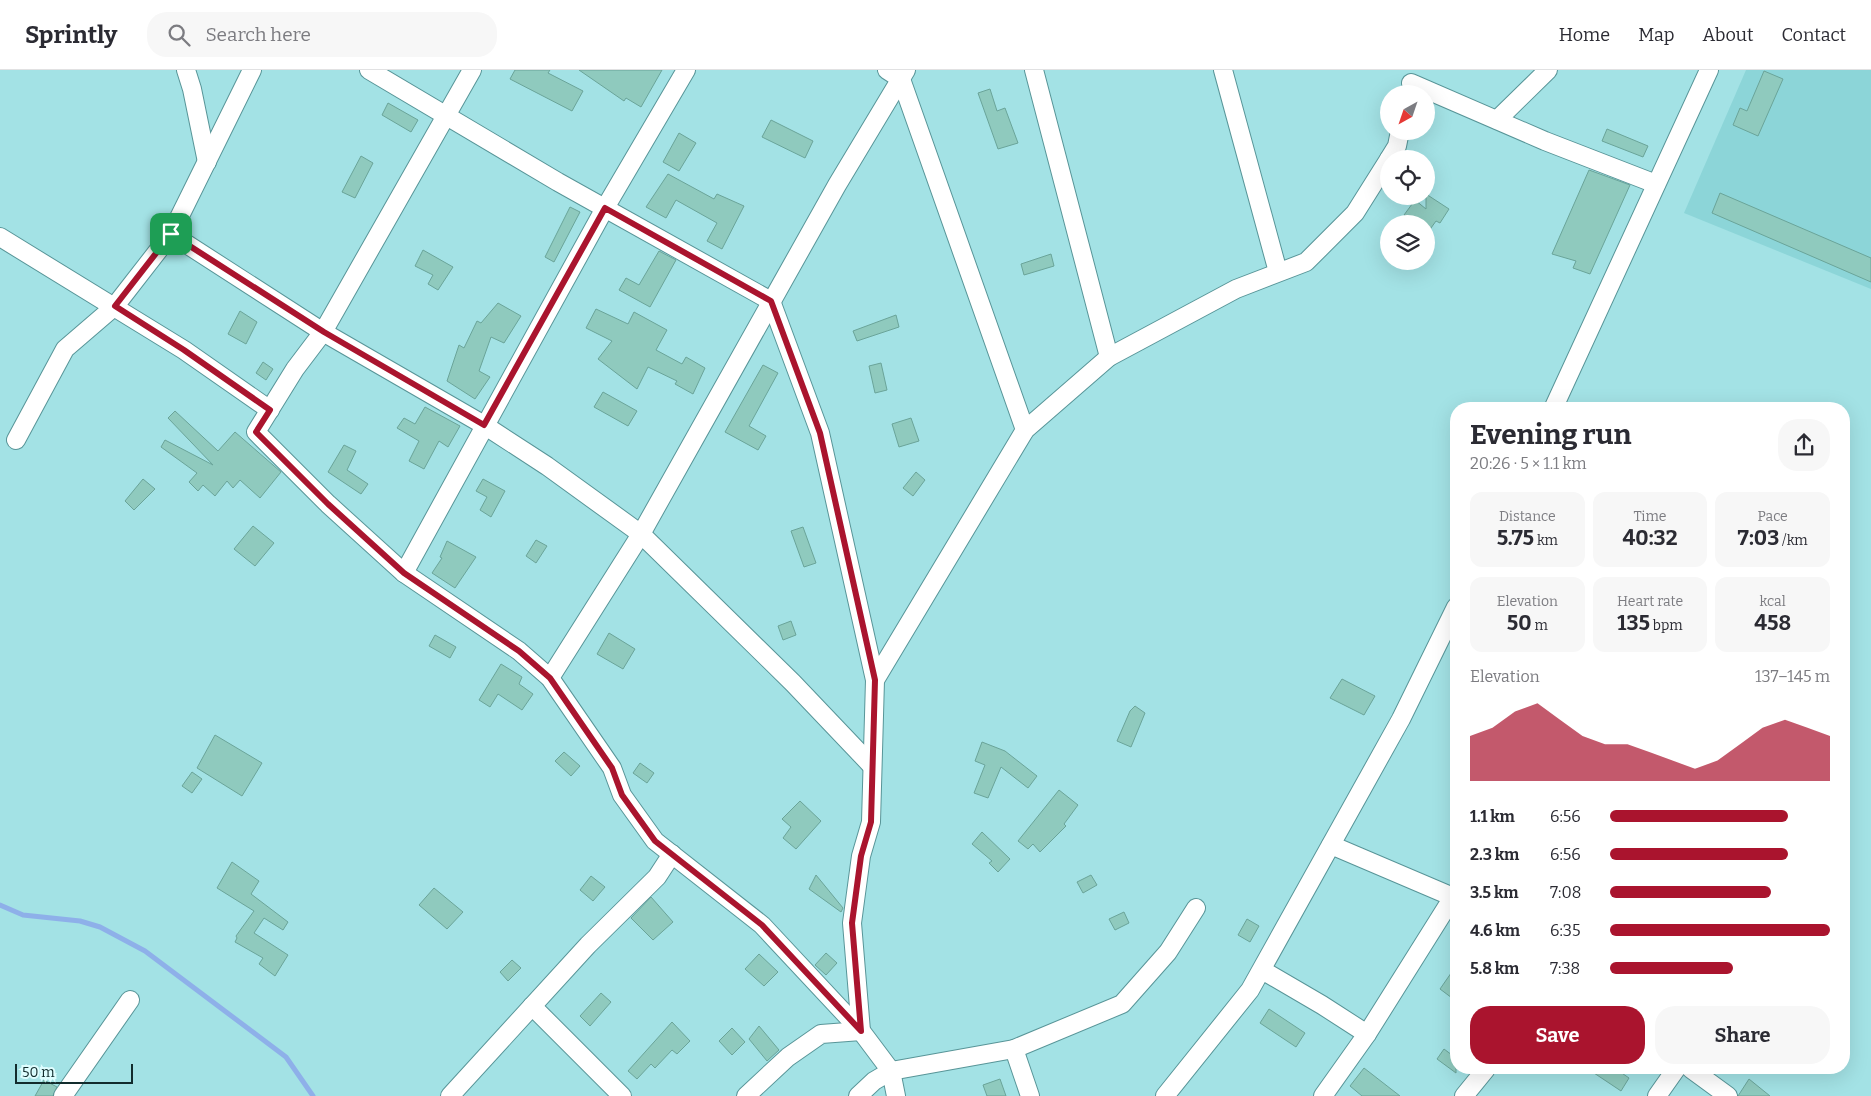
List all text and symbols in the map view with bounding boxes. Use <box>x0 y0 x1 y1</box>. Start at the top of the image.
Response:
search box <box>147 12 497 57</box>
text: Sprintly <box>25 21 117 49</box>
icon: search <box>165 21 193 49</box>
text: Search here <box>205 23 311 46</box>
text: Home <box>1559 24 1610 46</box>
text: Map <box>1638 24 1674 46</box>
text: About <box>1702 24 1753 46</box>
text: Contact <box>1781 24 1846 46</box>
north arrow <box>1380 85 1435 140</box>
map controls <box>1380 85 1435 270</box>
button: locate <box>1380 150 1435 205</box>
pin <box>150 213 192 255</box>
button: layers <box>1380 215 1435 270</box>
icon: arrive <box>157 220 185 248</box>
text: Evening run <box>1470 418 1631 451</box>
button: share <box>1778 419 1830 471</box>
text: 20:26 · 5 × 1.1 km <box>1470 454 1586 473</box>
text: Distance <box>1499 508 1556 525</box>
text: Time <box>1633 508 1667 525</box>
text: Pace <box>1758 508 1788 525</box>
text: 5.75 <box>1497 525 1534 551</box>
text: 40:32 <box>1623 525 1677 551</box>
text: 7:03 <box>1738 525 1779 551</box>
text: km <box>1534 532 1558 549</box>
text: /km <box>1779 532 1808 549</box>
text: Elevation <box>1497 593 1558 610</box>
text: Heart rate <box>1617 593 1683 610</box>
text: kcal <box>1760 593 1786 610</box>
text: 50 <box>1507 610 1532 636</box>
text: 135 <box>1617 610 1650 636</box>
text: 458 <box>1754 610 1791 636</box>
text: m <box>1532 617 1548 634</box>
text: bpm <box>1650 617 1683 634</box>
text: Elevation <box>1470 667 1540 686</box>
text: 137–145 m <box>1755 667 1830 686</box>
text: 1.1 km <box>1470 807 1515 826</box>
text: 6:56 <box>1550 807 1581 826</box>
text: 2.3 km <box>1470 845 1519 864</box>
text: 6:56 <box>1550 845 1581 864</box>
text: 3.5 km <box>1470 883 1519 902</box>
text: 7:08 <box>1550 883 1581 902</box>
text: 4.6 km <box>1470 921 1520 940</box>
text: 6:35 <box>1550 921 1580 940</box>
text: 5.8 km <box>1470 959 1519 978</box>
text: 7:38 <box>1550 959 1580 978</box>
button: Save <box>1470 1006 1645 1064</box>
button: Share <box>1655 1006 1830 1064</box>
scale bar <box>15 1061 132 1084</box>
text: 50 m <box>22 1064 55 1081</box>

